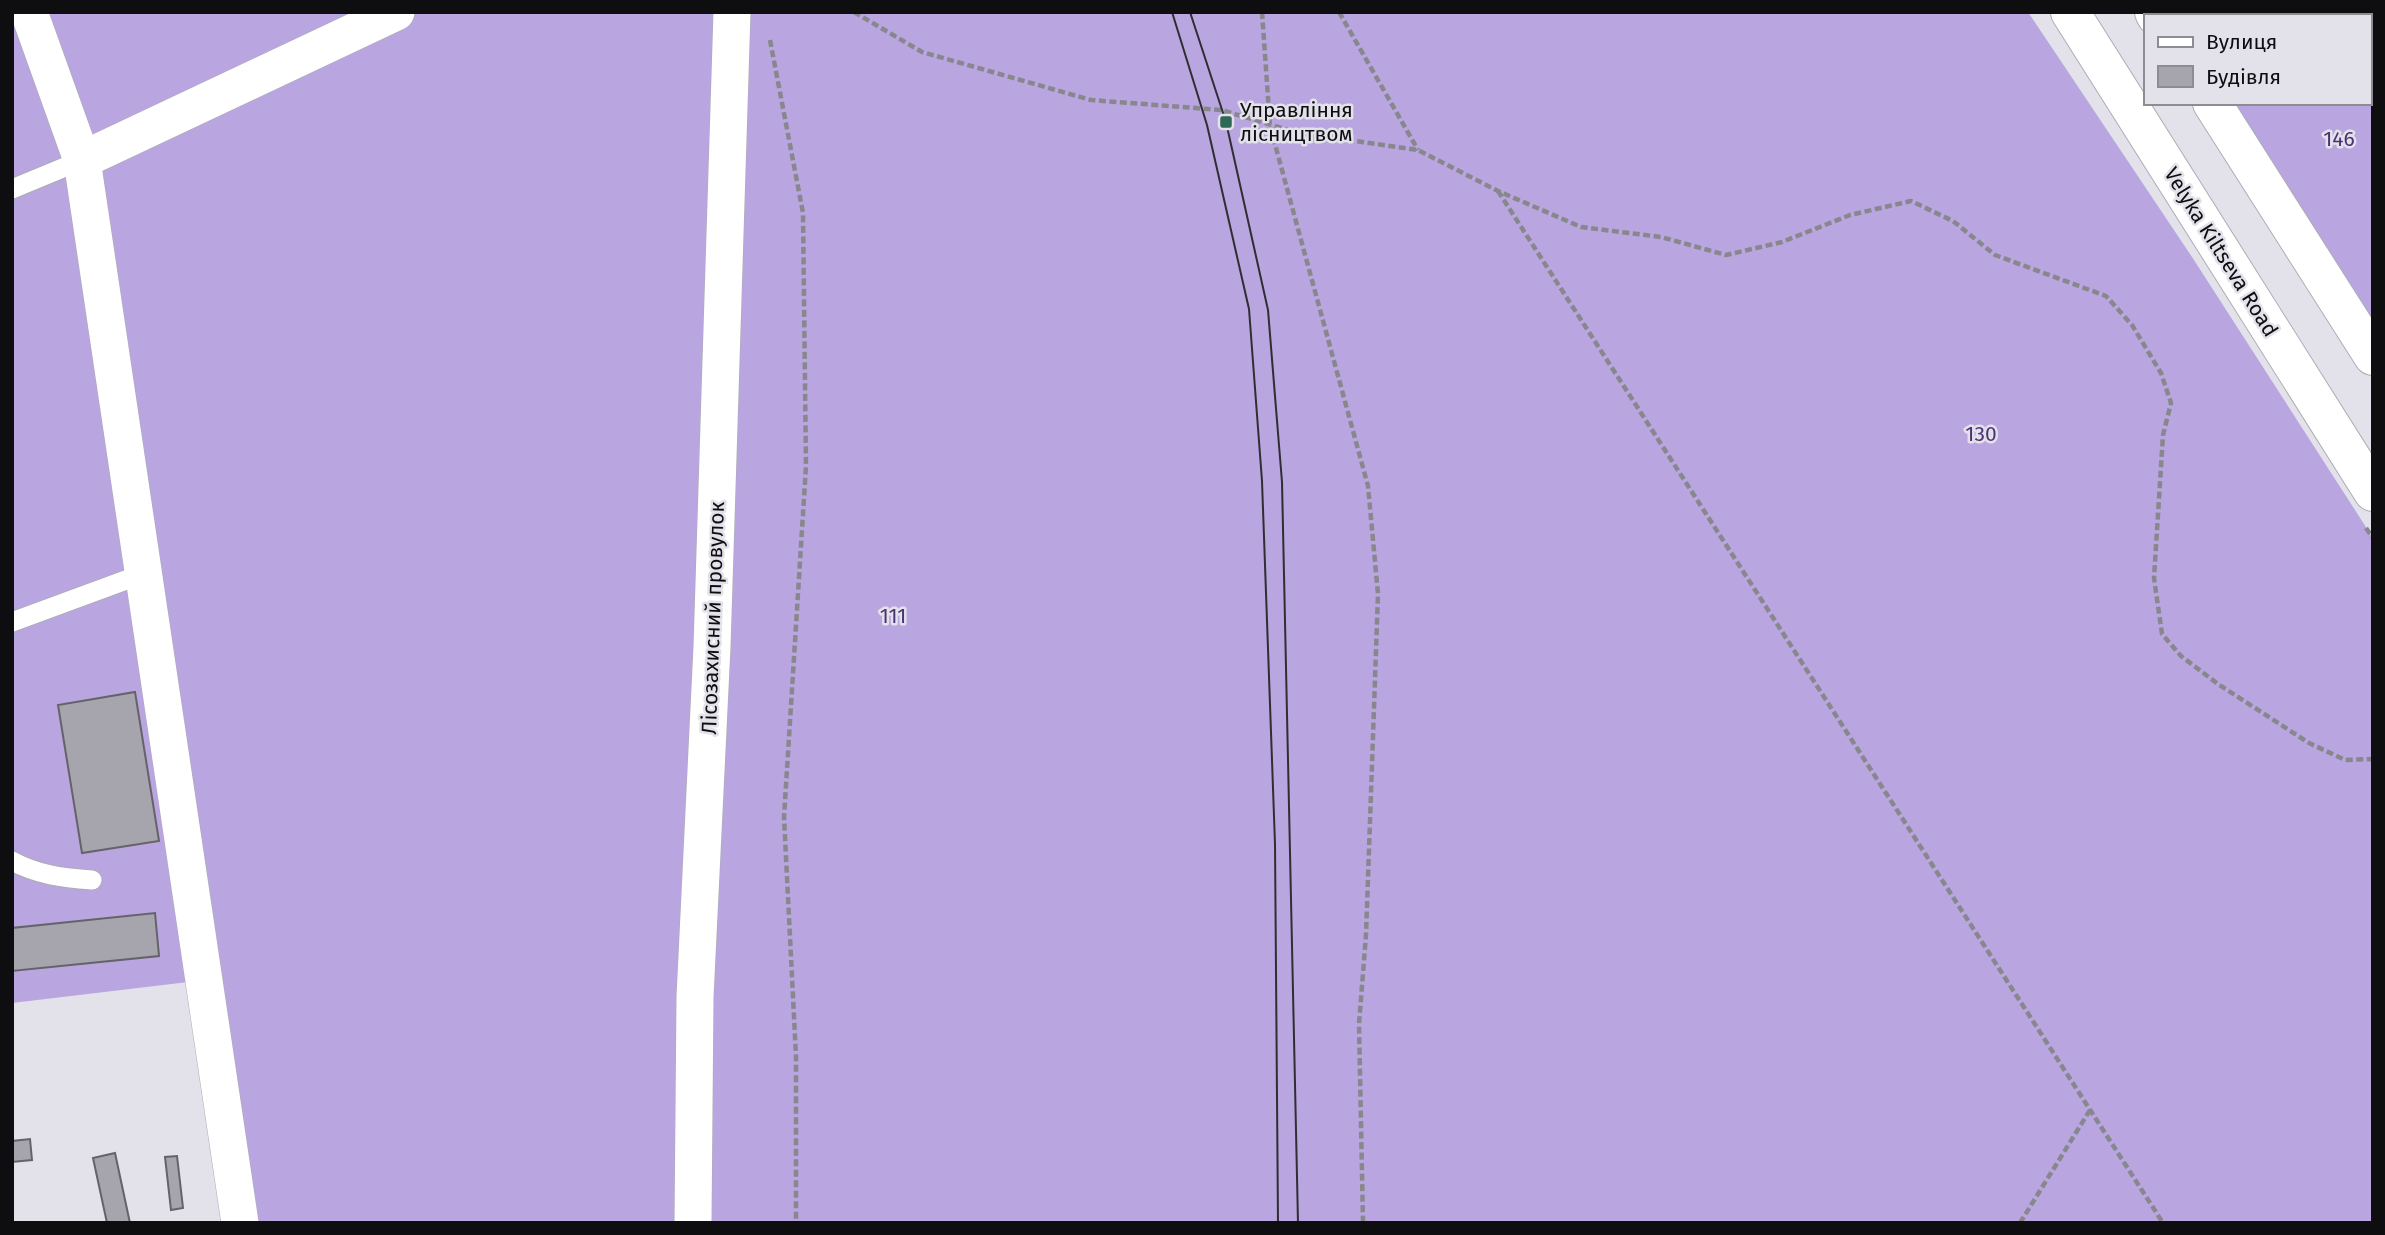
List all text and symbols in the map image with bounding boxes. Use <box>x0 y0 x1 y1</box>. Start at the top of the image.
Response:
legend <box>2144 14 2371 105</box>
text: Вулиця <box>2206 29 2277 55</box>
text: Будівля <box>2206 64 2281 90</box>
place label: Управління лісництвом <box>1240 97 1353 147</box>
marker: Управління лісництвом <box>1218 114 1234 130</box>
park label: 146 <box>2323 126 2355 152</box>
street label: Velyka Kiltseva Road <box>2158 162 2284 342</box>
park label: 130 <box>1965 421 1997 447</box>
street label: Лісозахисний провулок <box>696 501 730 735</box>
park label: 111 <box>880 603 906 629</box>

